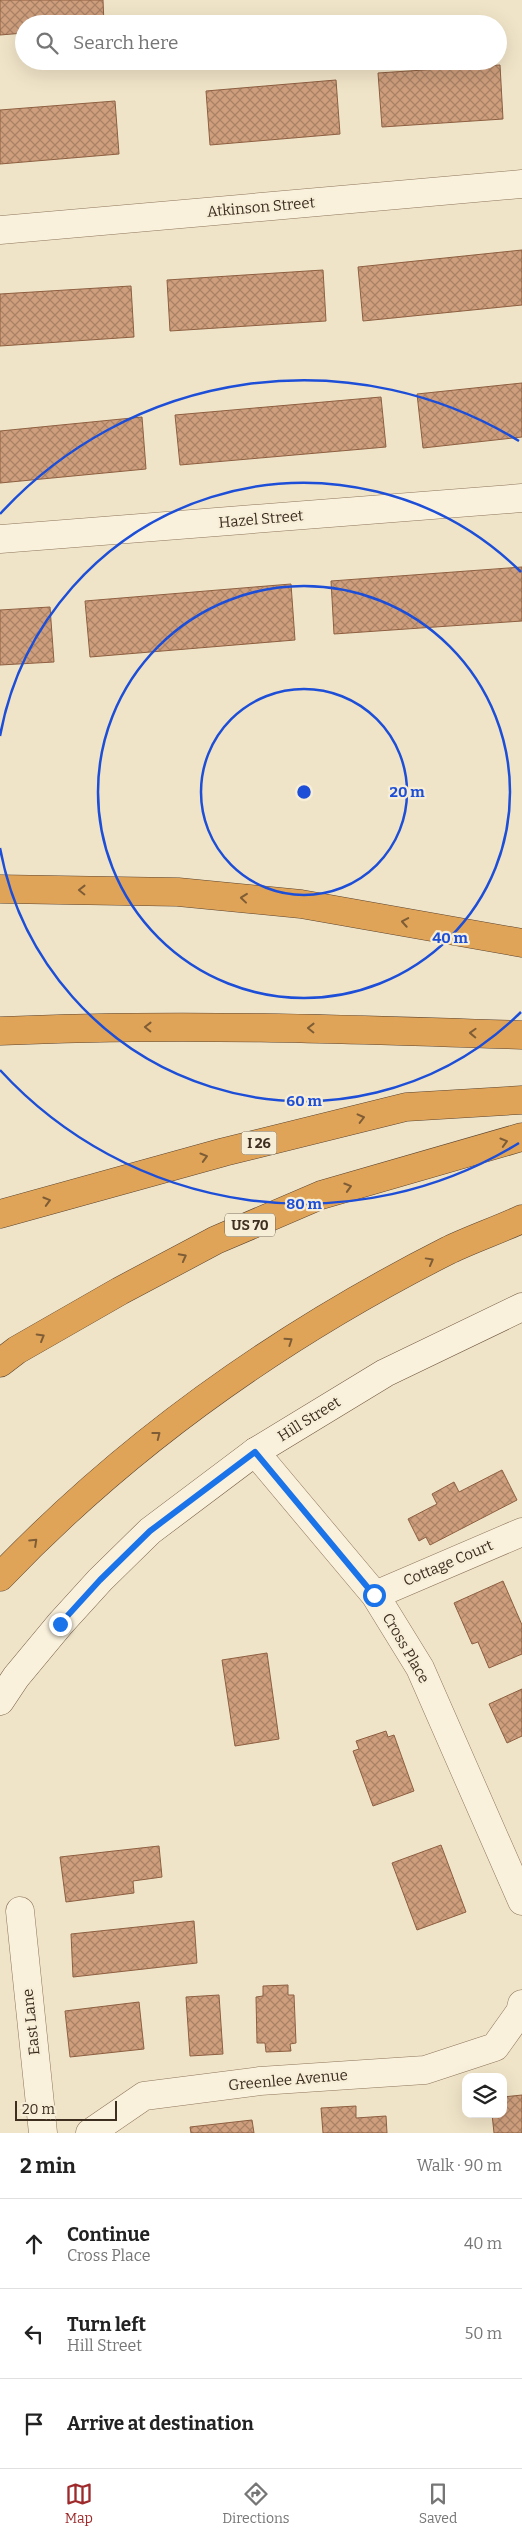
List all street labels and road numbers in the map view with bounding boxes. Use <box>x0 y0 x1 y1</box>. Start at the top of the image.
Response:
street label: Atkinson Street <box>206 193 316 221</box>
street label: Hazel Street <box>218 506 305 532</box>
road number: I 26 <box>242 1132 276 1154</box>
road number: US 70 <box>225 1214 275 1236</box>
street label: Hill Street <box>274 1392 344 1445</box>
street label: Cottage Court <box>401 1536 496 1590</box>
street label: Cross Place <box>379 1610 433 1686</box>
street label: East Lane <box>19 1988 43 2056</box>
street label: Greenlee Avenue <box>228 2066 348 2094</box>

